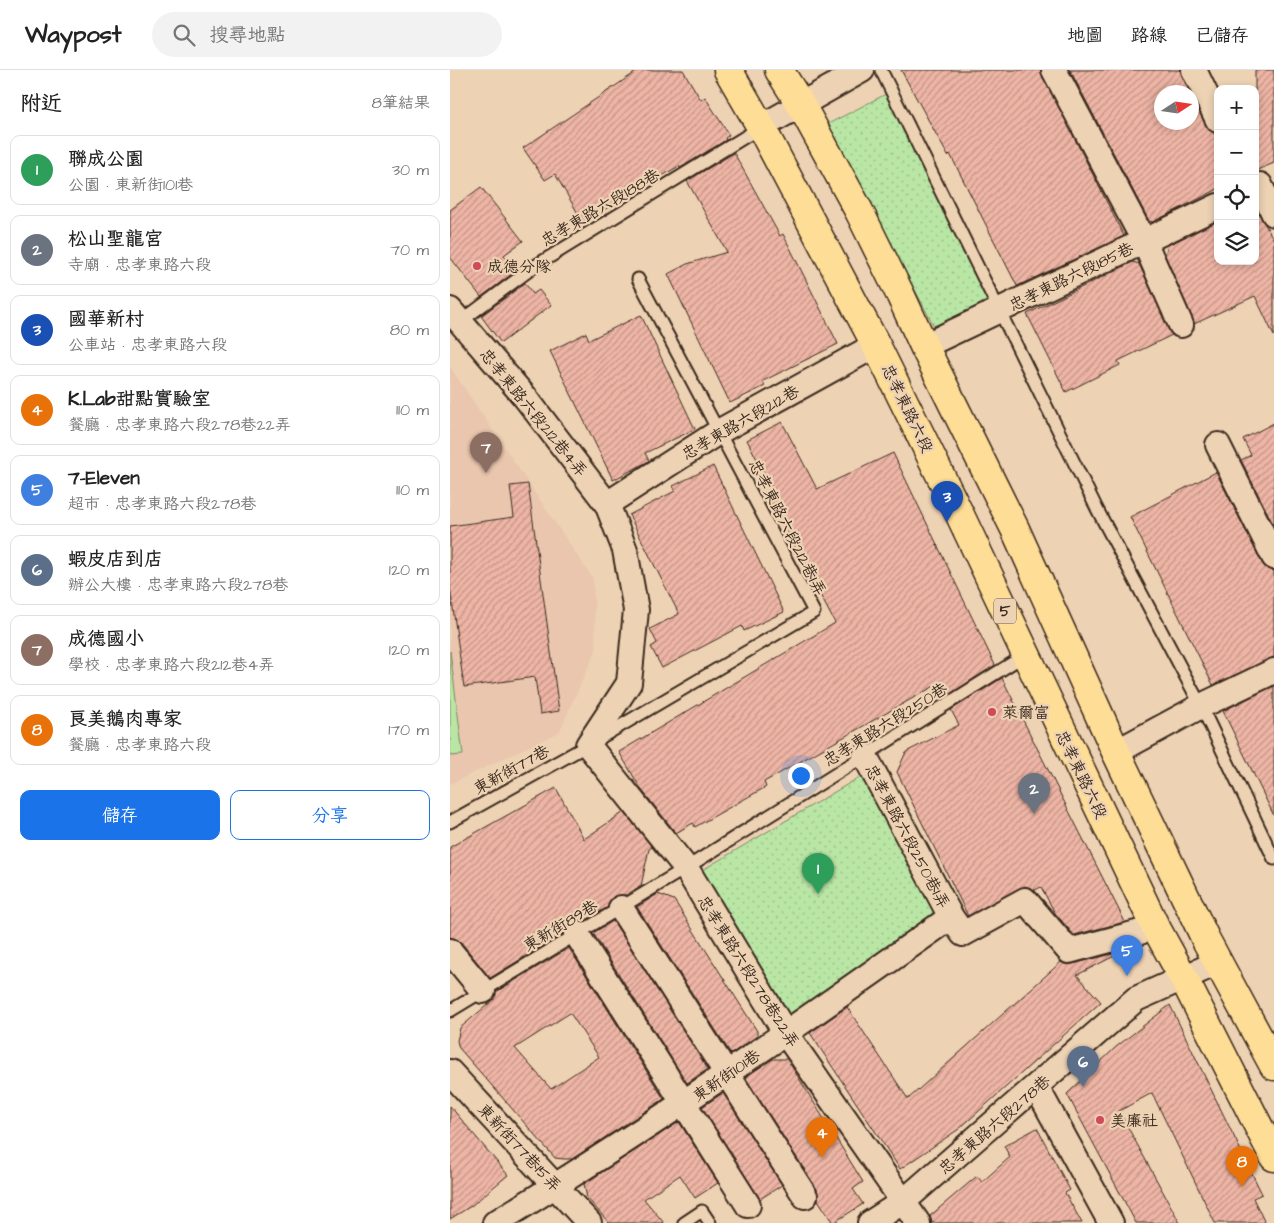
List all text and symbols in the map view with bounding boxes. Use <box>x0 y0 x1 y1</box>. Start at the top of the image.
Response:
search box <box>152 12 502 57</box>
text: Waypost <box>25 18 122 52</box>
icon: search <box>170 21 198 49</box>
text: 搜尋地點 <box>210 22 286 49</box>
text: 地圖 <box>1067 23 1103 48</box>
text: 路線 <box>1131 23 1167 48</box>
text: 已儲存 <box>1195 23 1249 48</box>
north arrow <box>1154 85 1199 130</box>
map controls <box>1214 85 1259 265</box>
button: + <box>1214 85 1259 130</box>
text: 附近 <box>20 89 62 118</box>
text: 8筆結果 <box>372 92 430 114</box>
button: − <box>1214 130 1259 175</box>
text: 聯成公園 <box>68 146 144 173</box>
text: 1 <box>36 159 38 181</box>
text: 30 m <box>392 159 429 181</box>
street label: 忠孝東路六段188巷 <box>537 164 664 252</box>
text: 公園 · 東新街101巷 <box>68 174 193 196</box>
button: locate <box>1214 175 1259 220</box>
button: layers <box>1214 220 1259 265</box>
text: 松山聖龍宮 <box>68 226 163 253</box>
street label: 忠孝東路六段185巷 <box>1006 237 1137 317</box>
text: 2 <box>32 239 42 261</box>
text: 70 m <box>390 239 429 261</box>
text: 寺廟 · 忠孝東路六段 <box>68 254 211 276</box>
place label: 成德分隊 <box>487 256 551 278</box>
marker: 成德分隊 <box>471 260 483 272</box>
text: 國華新村 <box>68 306 144 333</box>
text: 3 <box>33 319 41 341</box>
text: 80 m <box>390 319 429 341</box>
text: 公車站 · 忠孝東路六段 <box>68 334 227 356</box>
street label: 忠孝東路六段212巷4弄 <box>475 344 592 481</box>
street label: 忠孝東路六段 <box>876 360 938 456</box>
street label: 忠孝東路六段212巷 <box>678 380 803 465</box>
text: K.Lab甜點實驗室 <box>68 386 211 413</box>
text: 4 <box>32 399 42 421</box>
text: 110 m <box>396 399 429 421</box>
text: 餐廳 · 忠孝東路六段278巷22弄 <box>68 414 291 436</box>
pin: 7 <box>470 432 502 473</box>
street label: 忠孝東路六段212巷1弄 <box>743 455 831 599</box>
text: 7-Eleven <box>68 465 140 492</box>
text: 5 <box>31 479 43 501</box>
text: 110 m <box>396 479 429 501</box>
pin: 3 <box>931 481 963 522</box>
text: 超市 · 忠孝東路六段278巷 <box>68 493 256 515</box>
text: 蝦皮店到店 <box>68 546 163 573</box>
text: 6 <box>32 559 42 581</box>
text: 120 m <box>389 559 429 581</box>
text: 辦公大樓 · 忠孝東路六段278巷 <box>68 574 288 596</box>
road number: 5 <box>994 598 1016 624</box>
text: 成德國小 <box>68 626 144 653</box>
text: 7 <box>32 639 42 661</box>
text: 120 m <box>389 639 429 661</box>
text: 學校 · 忠孝東路六段212巷4弄 <box>68 654 274 676</box>
street label: 忠孝東路六段250巷 <box>819 678 952 772</box>
place label: 萊爾富 <box>1002 702 1050 724</box>
text: 良美鵝肉專家 <box>68 706 182 733</box>
marker: 萊爾富 <box>986 706 998 718</box>
text: 8 <box>32 719 42 741</box>
text: 170 m <box>388 719 429 741</box>
street label: 忠孝東路六段 <box>1050 726 1112 822</box>
text: 餐廳 · 忠孝東路六段 <box>68 734 211 756</box>
street label: 東新街77巷 <box>470 740 553 800</box>
street label: 忠孝東路六段250巷1弄 <box>860 760 955 913</box>
your location <box>788 763 814 789</box>
pin: 2 <box>1018 773 1050 814</box>
button: 儲存 <box>20 790 220 840</box>
button: 分享 <box>230 790 430 840</box>
pin: 1 <box>802 853 834 894</box>
street label: 忠孝東路六段278巷22弄 <box>692 891 804 1052</box>
street label: 東新街89巷 <box>519 895 602 957</box>
pin: 5 <box>1111 935 1143 976</box>
street label: 東新街101巷 <box>688 1044 765 1107</box>
pin: 6 <box>1067 1046 1099 1087</box>
street label: 忠孝東路六段278巷 <box>934 1070 1055 1179</box>
street label: 東新街77巷15弄 <box>473 1099 566 1197</box>
place label: 美廉社 <box>1110 1110 1158 1132</box>
marker: 美廉社 <box>1094 1114 1106 1126</box>
pin: 4 <box>806 1117 838 1158</box>
pin: 8 <box>1226 1146 1258 1187</box>

